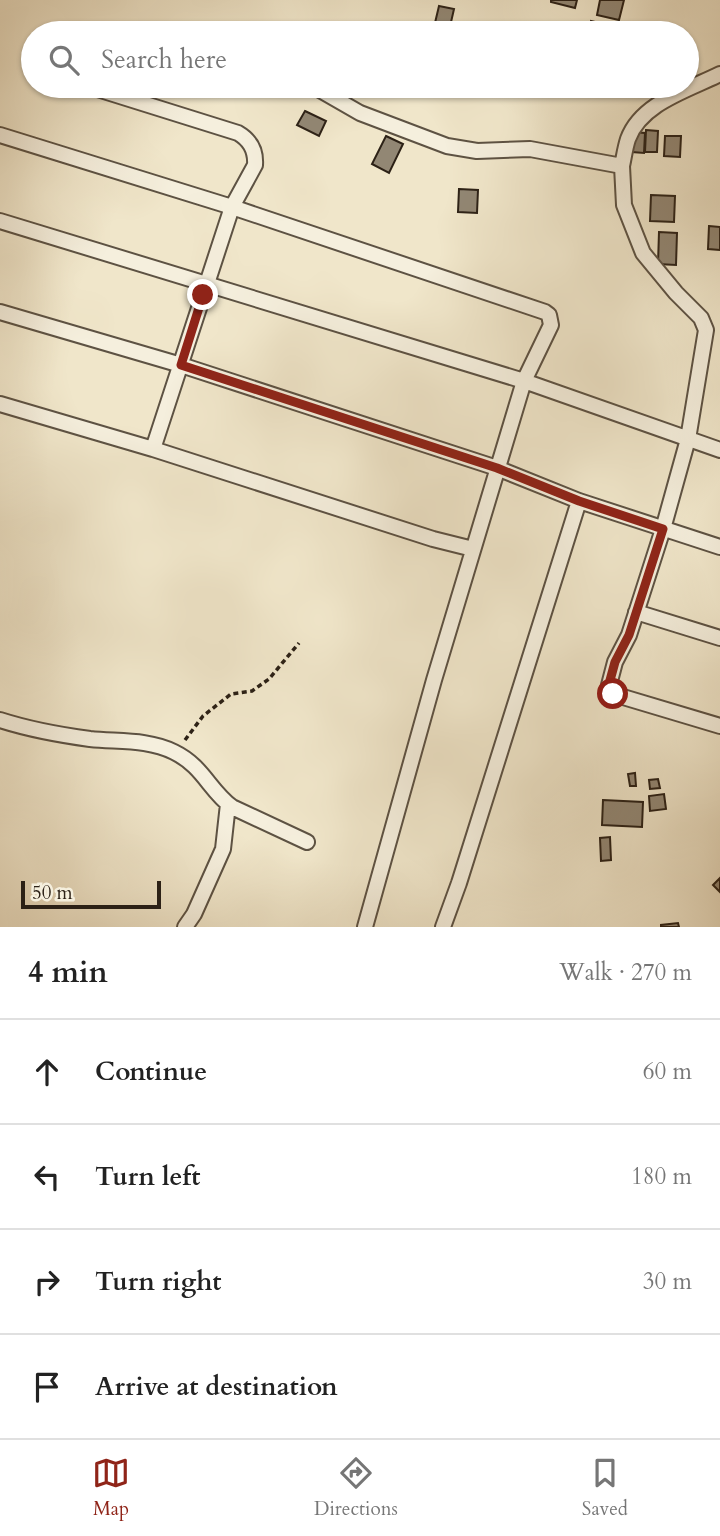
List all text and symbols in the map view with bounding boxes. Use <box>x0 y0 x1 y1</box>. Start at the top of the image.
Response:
search box <box>21 21 699 98</box>
icon: search <box>45 41 83 79</box>
text: Search here <box>101 42 227 77</box>
route end <box>187 279 218 310</box>
route start <box>597 678 628 709</box>
scale bar <box>21 878 161 910</box>
text: 50 m <box>32 880 73 906</box>
text: 4 min <box>28 952 108 993</box>
text: Walk · 270 m <box>559 957 692 988</box>
icon: ahead <box>28 1053 66 1091</box>
text: Continue <box>95 1054 207 1089</box>
text: 60 m <box>643 1056 692 1087</box>
icon: left <box>28 1158 66 1196</box>
text: Turn left <box>95 1159 200 1194</box>
text: 180 m <box>631 1161 692 1192</box>
icon: right <box>28 1263 66 1301</box>
text: Turn right <box>95 1264 222 1299</box>
text: 30 m <box>643 1266 692 1297</box>
icon: arrive <box>28 1368 66 1406</box>
text: Arrive at destination <box>95 1369 338 1404</box>
tab: Map <box>92 1454 130 1522</box>
tab: Directions <box>314 1454 398 1522</box>
tab: Saved <box>582 1454 628 1522</box>

